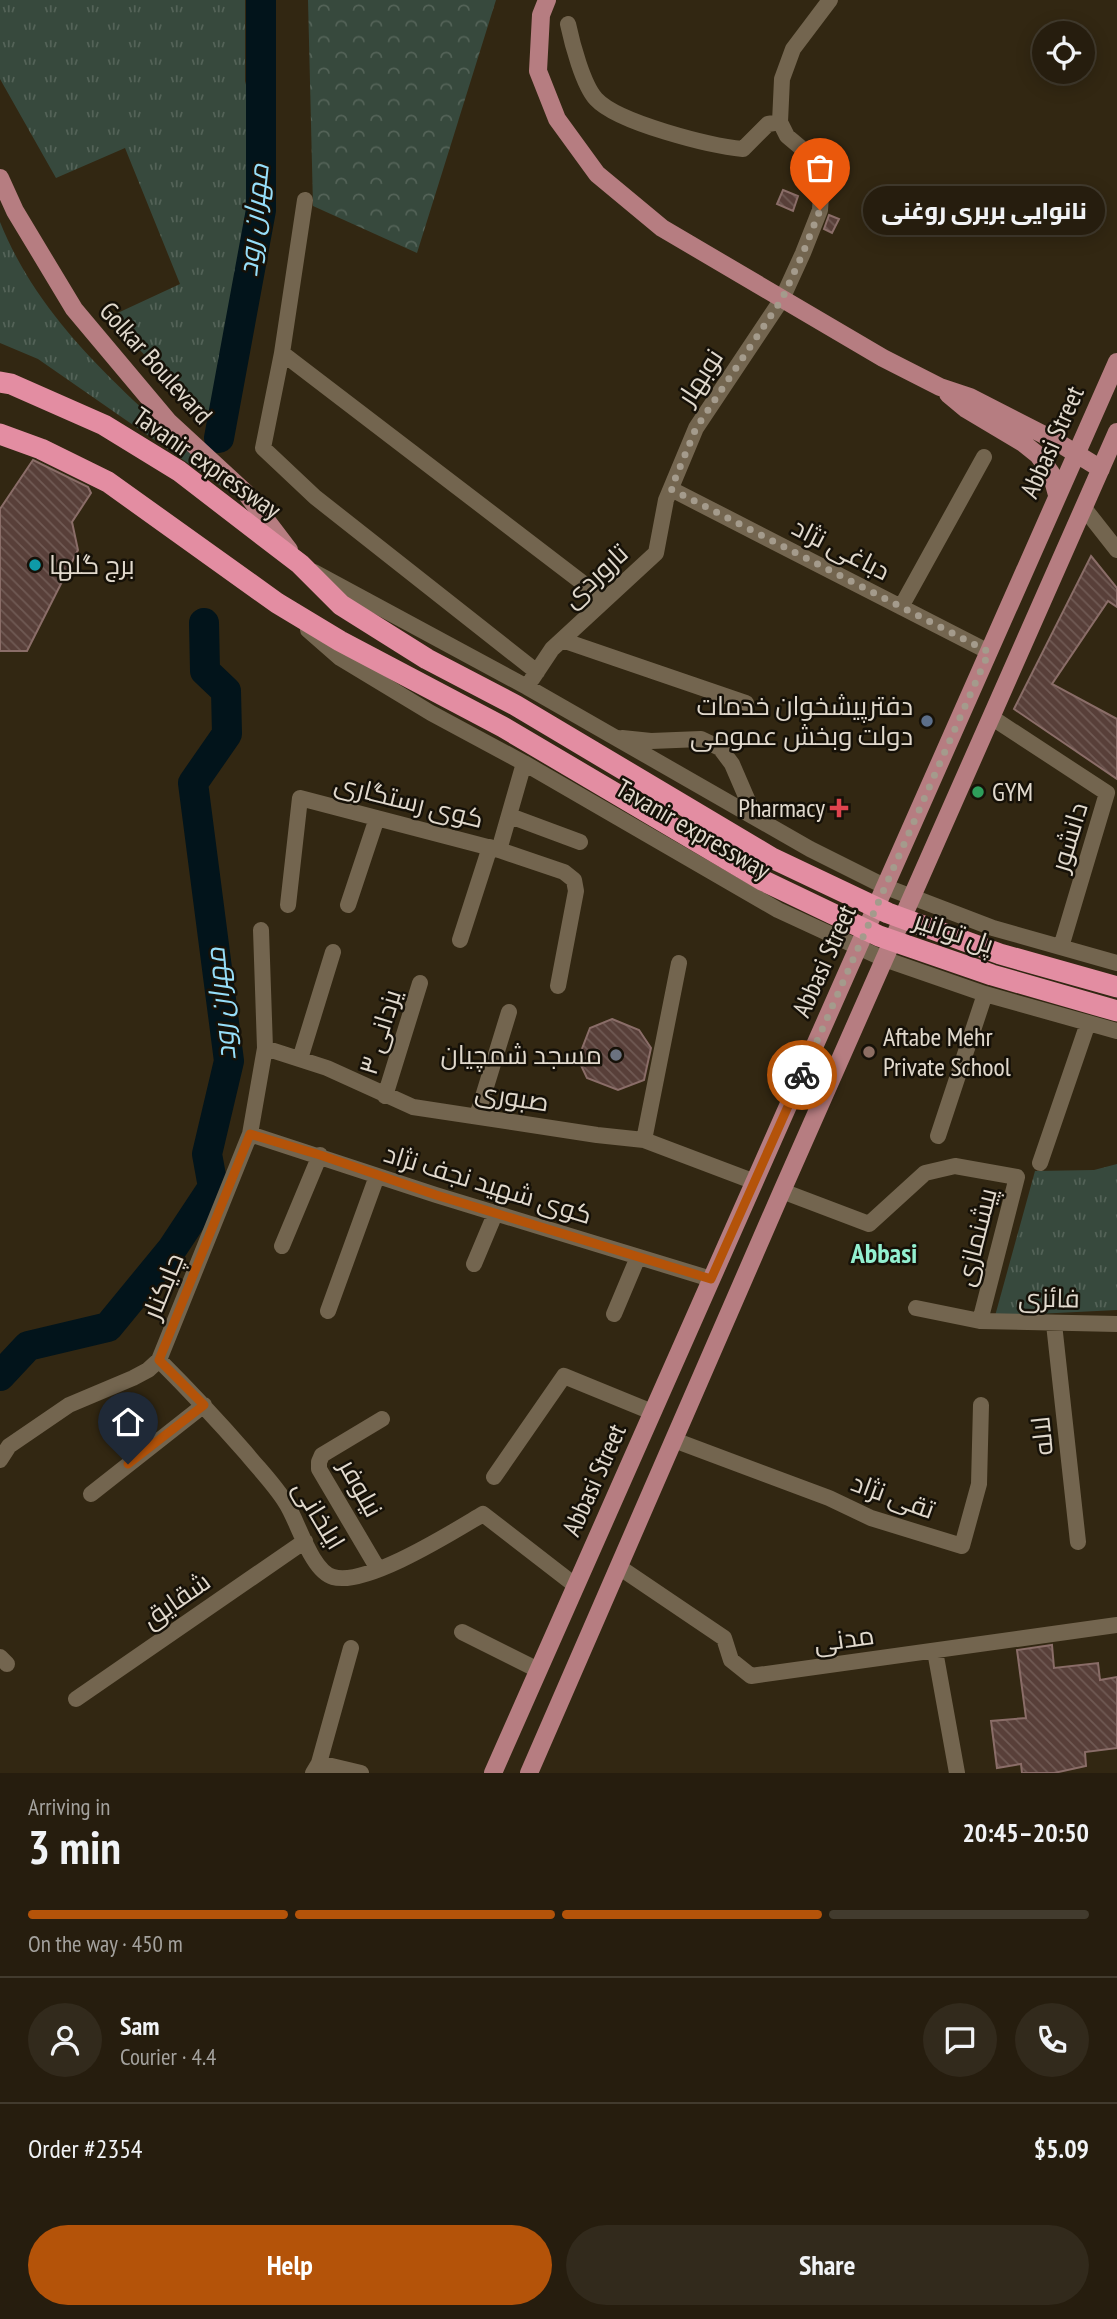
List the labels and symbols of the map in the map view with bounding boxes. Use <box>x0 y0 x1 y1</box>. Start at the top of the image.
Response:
pin <box>790 138 850 210</box>
water label: مهران رود <box>228 161 277 278</box>
callout: نانوایی بربری روغنی <box>862 186 1104 234</box>
street label: Golkar Boulevard <box>93 295 220 431</box>
street label: نوبهار <box>668 342 730 413</box>
street label: Abbasi Street <box>1012 381 1091 503</box>
street label: Tavanir expressway <box>127 399 288 526</box>
street label: دباغی نژاد <box>787 510 896 587</box>
street label: تاروردی <box>555 537 635 614</box>
place label: برج گلها <box>49 548 135 582</box>
marker: برج گلها <box>27 557 43 573</box>
place label: دفترپیشخوان خدمات دولت وبخش عمومی <box>690 689 913 752</box>
marker: دفترپیشخوان خدمات دولت وبخش عمومی <box>919 713 935 729</box>
street label: کوی رستگاری <box>331 766 487 835</box>
street label: Tavanir expressway <box>610 771 777 886</box>
place label: GYM <box>992 775 1033 808</box>
marker: GYM <box>970 784 986 800</box>
place label: Pharmacy <box>738 791 825 824</box>
street label: دانشور <box>1042 798 1095 877</box>
marker: Pharmacy <box>831 800 847 816</box>
street label: Abbasi Street <box>784 900 863 1022</box>
street label: پل توانیر <box>908 902 998 961</box>
water label: مهران رود <box>195 945 244 1062</box>
street label: یزدانی ۳ <box>351 985 408 1078</box>
place label: Aftabe Mehr Private School <box>883 1020 1011 1083</box>
place label: مسجد شمچیان <box>440 1038 602 1072</box>
courier <box>767 1040 837 1110</box>
marker: Aftabe Mehr Private School <box>861 1044 877 1060</box>
marker: مسجد شمچیان <box>608 1047 624 1063</box>
street label: صبوری <box>473 1074 551 1119</box>
street label: کوی شهید نجف نژاد <box>380 1136 596 1231</box>
street label: پیشنمازی <box>947 1184 1005 1290</box>
district label: Abbasi <box>850 1234 917 1271</box>
street label: چایکنار <box>134 1248 192 1326</box>
street label: فائزی <box>1018 1280 1080 1315</box>
pin <box>98 1392 158 1464</box>
street label: لاله <box>1023 1415 1060 1457</box>
street label: Abbasi Street <box>554 1419 633 1541</box>
street label: نیلوفر <box>331 1451 391 1523</box>
street label: تقی نژاد <box>847 1465 939 1526</box>
street label: ایلخانی <box>286 1474 353 1555</box>
street label: شقایق <box>135 1564 216 1635</box>
street label: مدنی <box>812 1618 876 1659</box>

